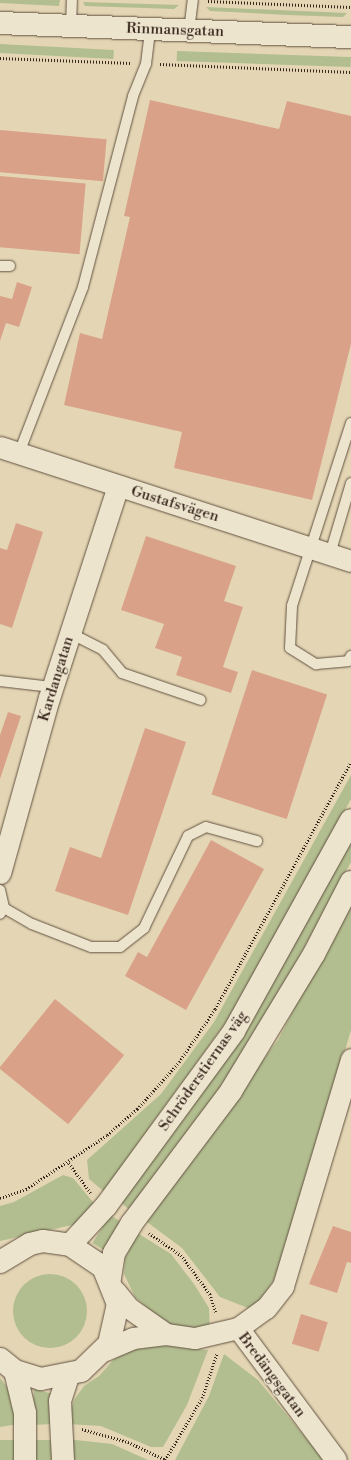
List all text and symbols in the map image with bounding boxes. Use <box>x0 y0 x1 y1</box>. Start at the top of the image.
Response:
street label: Rinmansgatan <box>126 19 224 41</box>
street label: Gustafsvägen <box>129 482 221 526</box>
street label: Kardangatan <box>35 634 77 724</box>
street label: Schröderstiernas väg <box>155 1007 251 1135</box>
street label: Bredängsgatan <box>234 1329 310 1421</box>

